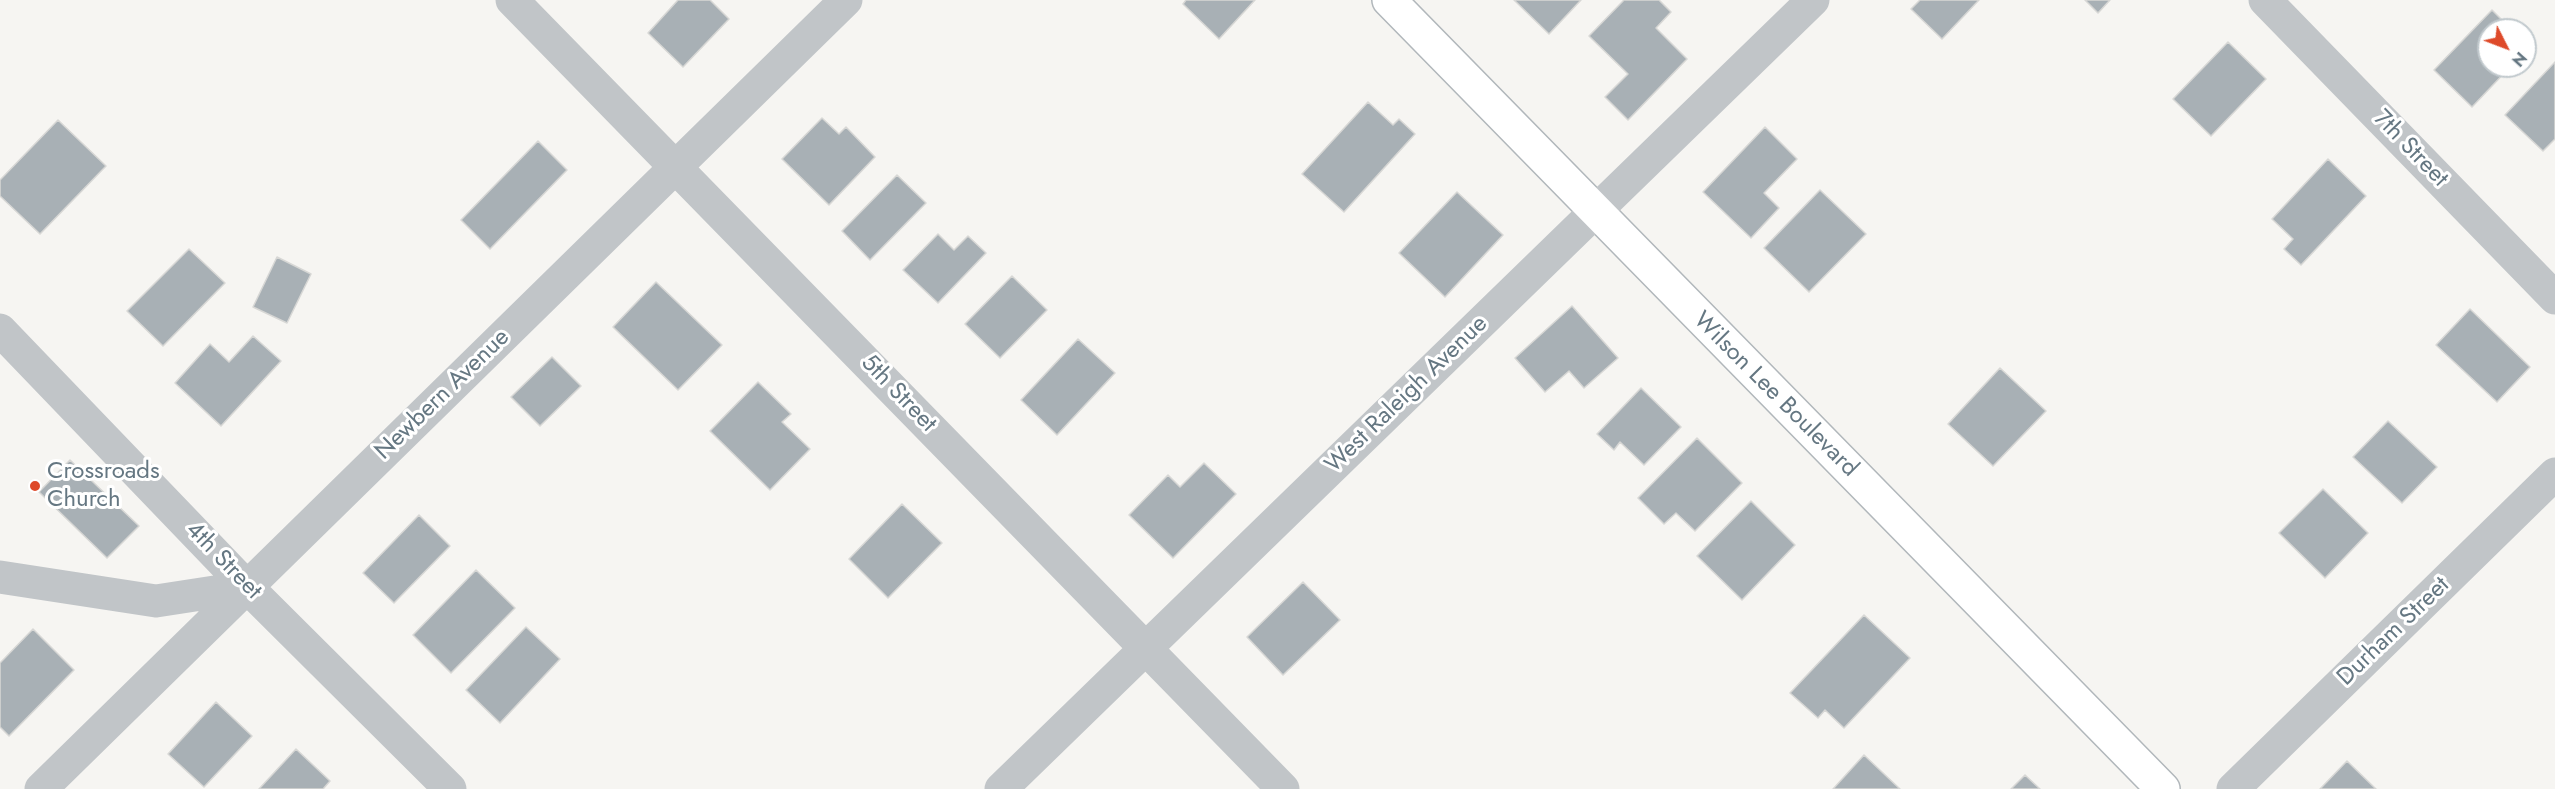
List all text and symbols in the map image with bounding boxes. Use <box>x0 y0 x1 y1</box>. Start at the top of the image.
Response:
north arrow <box>2477 18 2537 78</box>
text: N <box>2506 47 2532 71</box>
street label: 7th Street <box>2366 105 2454 193</box>
street label: Wilson Lee Boulevard <box>1687 307 1863 483</box>
street label: West Raleigh Avenue <box>1320 310 1494 480</box>
street label: Newbern Avenue <box>370 324 516 466</box>
street label: 5th Street <box>854 349 942 439</box>
place label: Crossroads Church <box>47 458 160 514</box>
marker: Crossroads Church <box>28 479 42 493</box>
street label: 4th Street <box>179 516 267 606</box>
street label: Durham Street <box>2332 571 2456 693</box>

